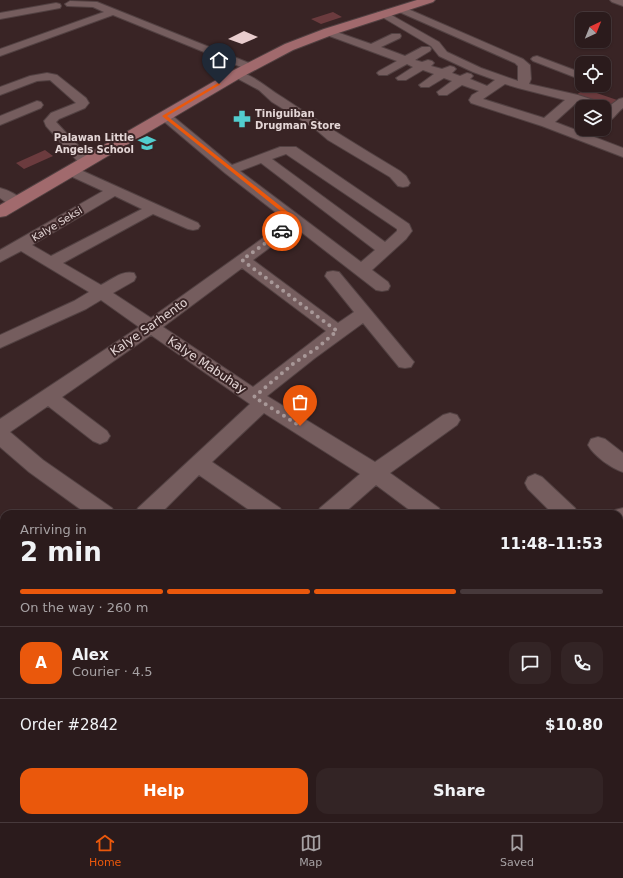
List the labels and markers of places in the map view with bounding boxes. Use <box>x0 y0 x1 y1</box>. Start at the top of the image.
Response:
pin <box>202 43 236 84</box>
place label: Tiniguiban Drugman Store <box>255 108 341 131</box>
pharmacy icon: Tiniguiban Drugman Store <box>232 109 252 129</box>
place label: Palawan Little Angels School <box>54 132 134 155</box>
school or university icon: Palawan Little Angels School <box>137 133 157 153</box>
pin <box>283 385 317 426</box>

